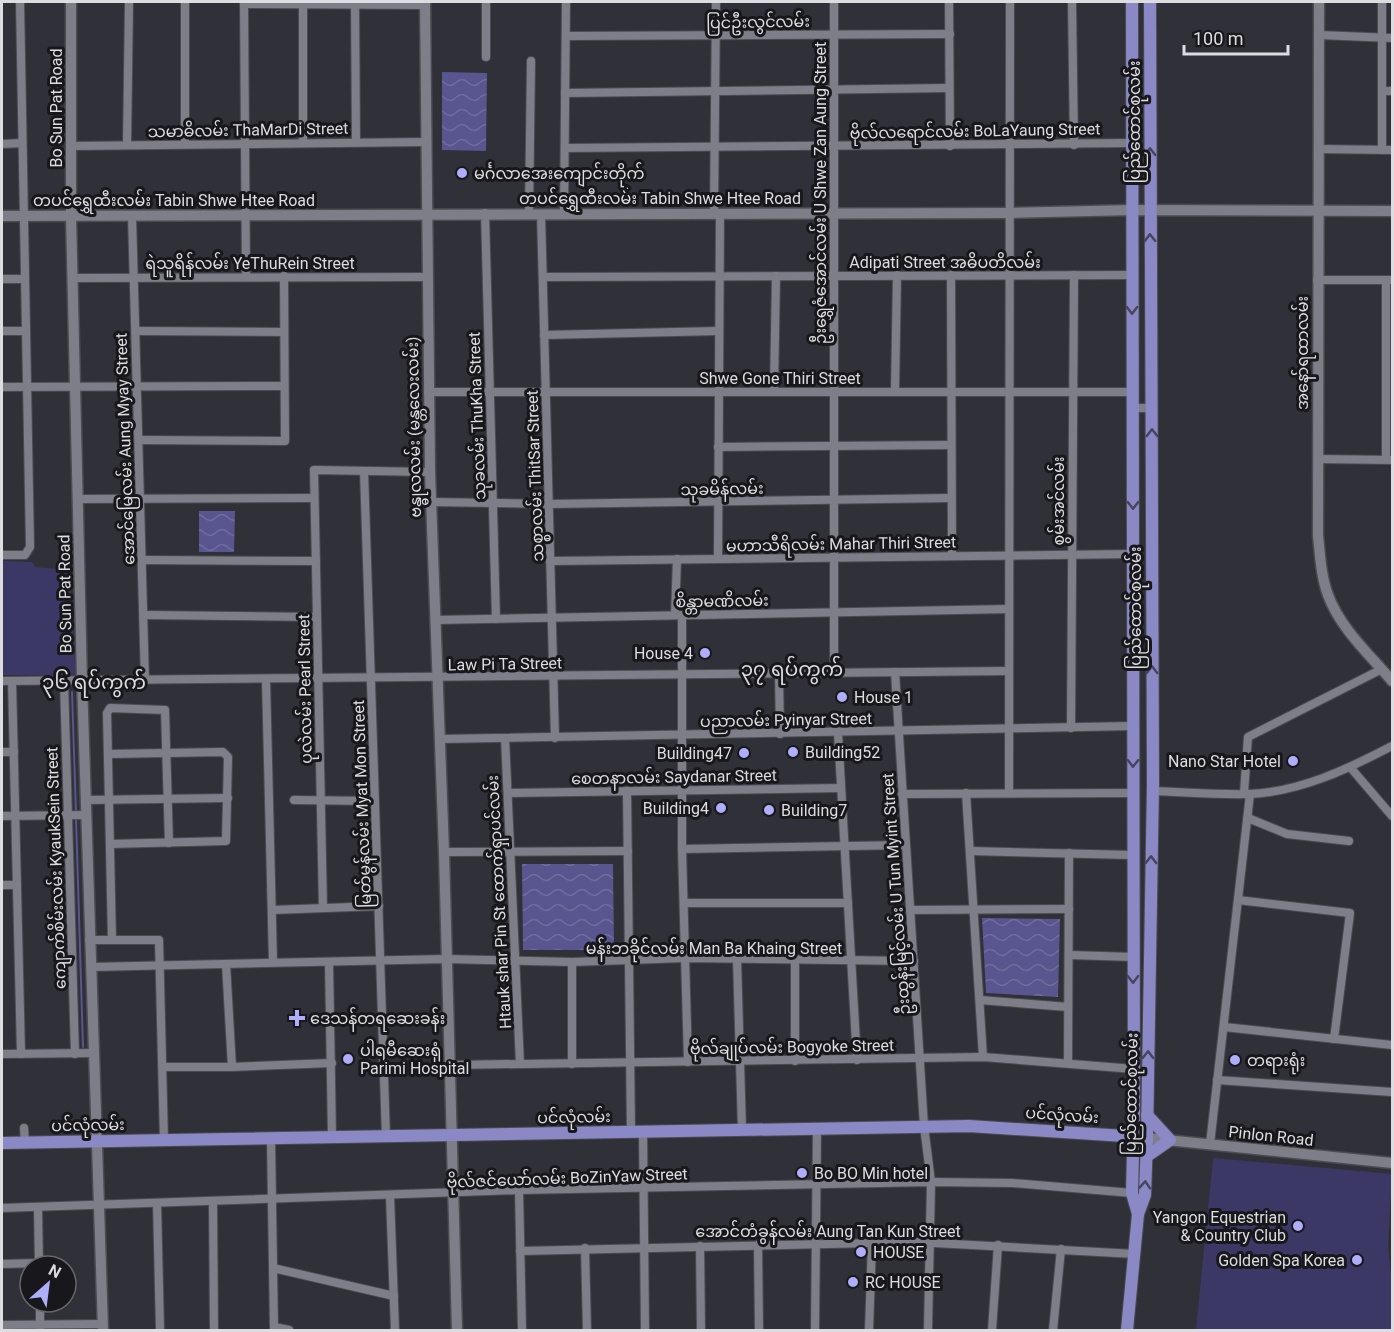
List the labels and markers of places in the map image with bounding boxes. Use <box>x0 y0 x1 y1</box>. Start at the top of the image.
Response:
place label: မင်္ဂလာအေးကျောင်းတိုက် <box>474 162 644 188</box>
marker: မင်္ဂလာအေးကျောင်းတိုက် <box>455 166 469 180</box>
place label: House 4 <box>634 644 693 663</box>
marker: House 4 <box>698 646 712 660</box>
place label: House 1 <box>854 688 913 707</box>
marker: House 1 <box>835 690 849 704</box>
place label: Building52 <box>805 743 880 762</box>
place label: Building47 <box>657 744 732 763</box>
marker: Building52 <box>786 745 800 759</box>
marker: Building47 <box>737 746 751 760</box>
place label: Nano Star Hotel <box>1168 752 1281 771</box>
marker: Nano Star Hotel <box>1286 754 1300 768</box>
place label: Building4 <box>643 799 709 818</box>
marker: Building4 <box>714 801 728 815</box>
place label: Building7 <box>781 801 847 820</box>
marker: Building7 <box>762 803 776 817</box>
place label: ဒေသန်တရဆေးခန်း <box>310 1007 445 1032</box>
marker: ဒေသန်တရဆေးခန်း <box>288 1009 306 1027</box>
place label: ပါရမီဆေးရုံ Parimi Hospital <box>360 1039 469 1078</box>
place label: တရားရုံး <box>1247 1051 1305 1075</box>
marker: ပါရမီဆေးရုံ Parimi Hospital <box>341 1052 355 1066</box>
marker: တရားရုံး <box>1228 1053 1242 1067</box>
place label: Bo BO Min hotel <box>814 1164 928 1183</box>
marker: Bo BO Min hotel <box>795 1166 809 1180</box>
place label: Yangon Equestrian & Country Club <box>1153 1208 1286 1245</box>
marker: Yangon Equestrian & Country Club <box>1291 1219 1305 1233</box>
place label: HOUSE <box>873 1243 924 1262</box>
marker: HOUSE <box>854 1245 868 1259</box>
place label: Golden Spa Korea <box>1218 1251 1345 1270</box>
marker: Golden Spa Korea <box>1350 1253 1364 1267</box>
place label: RC HOUSE <box>865 1273 941 1292</box>
marker: RC HOUSE <box>846 1275 860 1289</box>

